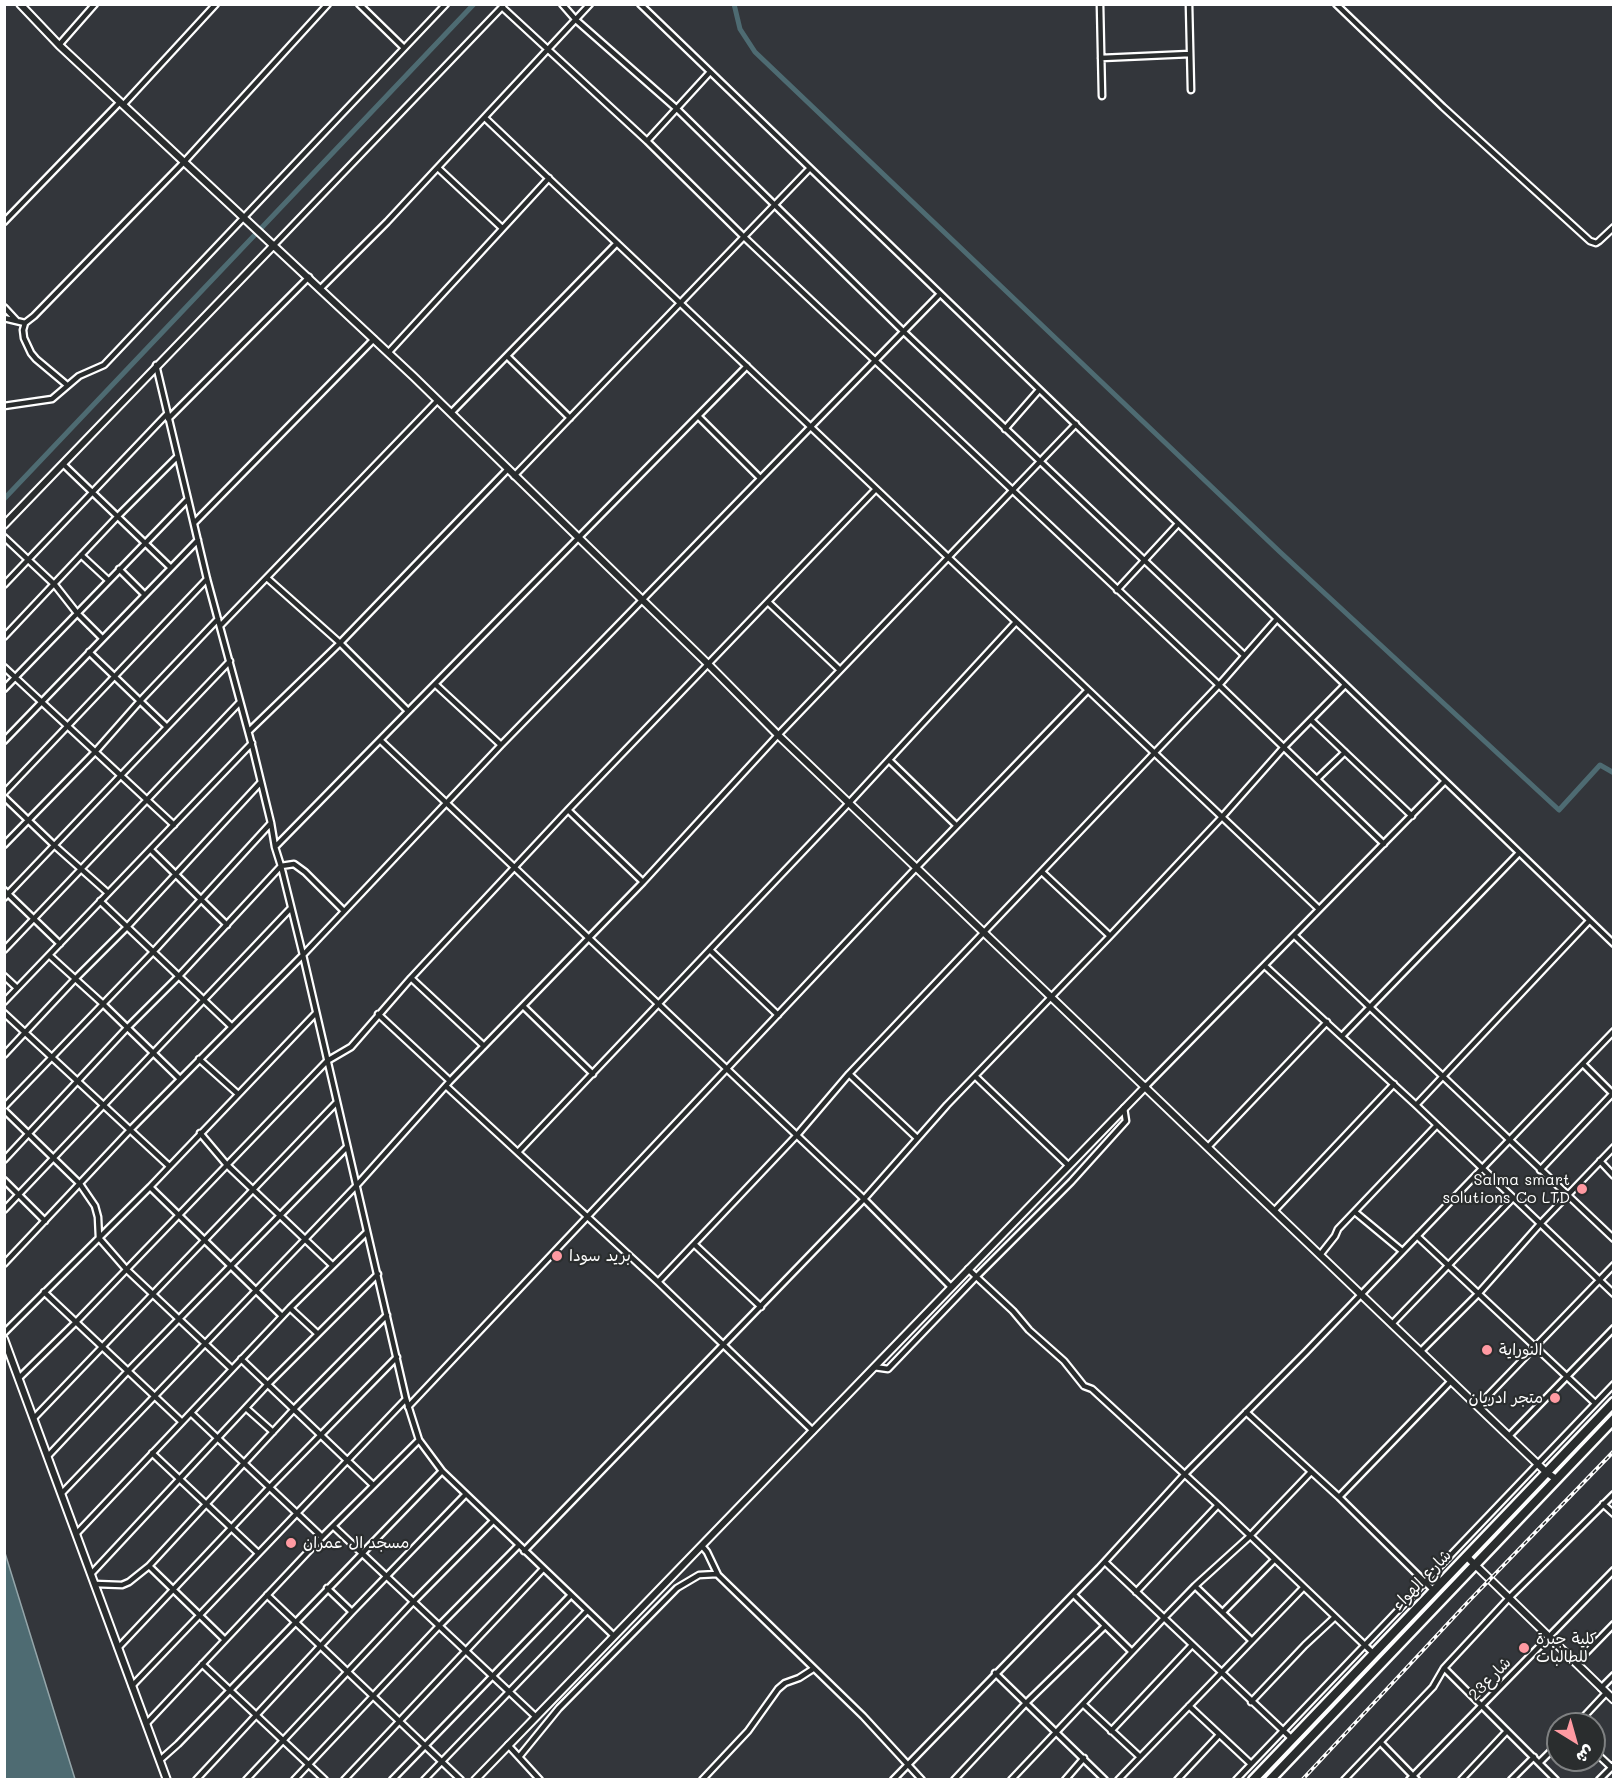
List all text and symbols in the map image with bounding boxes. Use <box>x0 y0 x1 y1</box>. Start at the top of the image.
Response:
place label: Salma smart solutions Co LTD <box>1442 1170 1570 1208</box>
marker: Salma smart solutions Co LTD <box>1575 1182 1589 1196</box>
place label: بريد سودا <box>569 1246 631 1266</box>
marker: بريد سودا <box>550 1249 564 1263</box>
place label: النوراية <box>1499 1340 1543 1360</box>
marker: النوراية <box>1480 1343 1494 1357</box>
place label: متجر ادريان <box>1469 1388 1543 1408</box>
marker: متجر ادريان <box>1548 1391 1562 1405</box>
place label: مسجد ال عمران <box>303 1533 409 1553</box>
marker: مسجد ال عمران <box>284 1536 298 1550</box>
street label: شارع الهواء <box>1388 1546 1456 1614</box>
place label: كلية جبرة للطالبات <box>1536 1629 1597 1667</box>
marker: كلية جبرة للطالبات <box>1517 1641 1531 1655</box>
street label: شارع23 <box>1465 1653 1515 1705</box>
north arrow <box>1546 1712 1606 1772</box>
text: ش <box>1573 1741 1599 1769</box>

